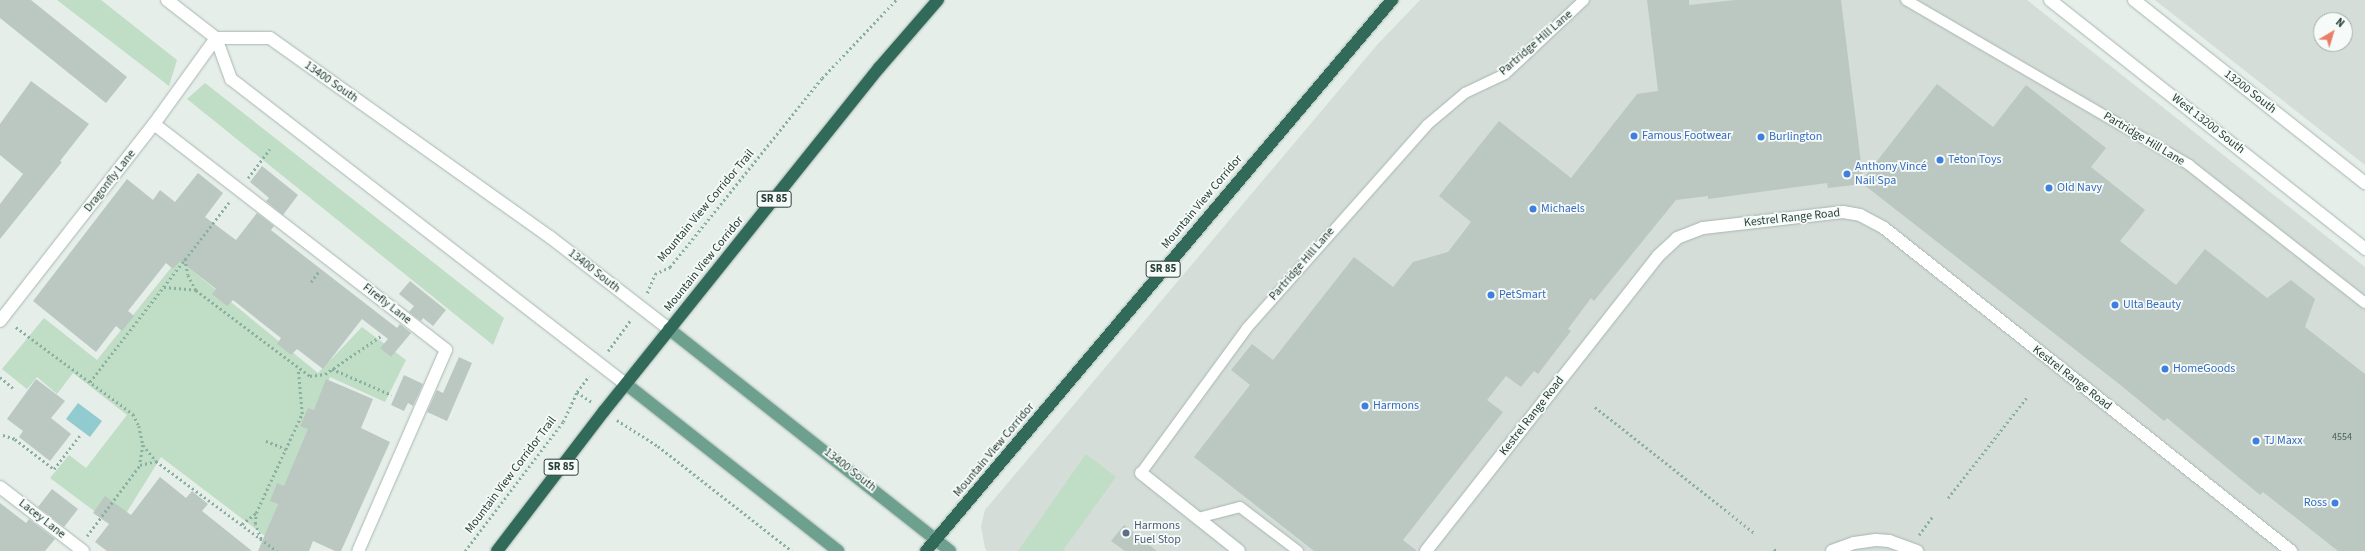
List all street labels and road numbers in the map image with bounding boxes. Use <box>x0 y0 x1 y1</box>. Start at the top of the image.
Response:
street label: Partridge Hill Lane <box>1496 7 1576 79</box>
street label: 13400 South <box>301 58 361 106</box>
street label: 13200 South <box>2221 67 2279 117</box>
street label: West 13200 South <box>2169 91 2247 157</box>
street label: Partridge Hill Lane <box>2101 109 2187 169</box>
street label: Dragonfly Lane <box>81 147 139 215</box>
street label: Mountain View Corridor Trail <box>655 147 757 265</box>
street label: Mountain View Corridor <box>1158 152 1246 252</box>
road number: SR 85 <box>756 190 792 208</box>
street label: Kestrel Range Road <box>1743 206 1841 230</box>
street label: Mountain View Corridor <box>661 214 747 314</box>
street label: Partridge Hill Lane <box>1266 224 1338 304</box>
street label: 13400 South <box>565 246 623 296</box>
road number: SR 85 <box>1145 260 1181 278</box>
street label: Firefly Lane <box>360 281 414 327</box>
street label: Kestrel Range Road <box>2030 343 2114 413</box>
street label: Kestrel Range Road <box>1497 374 1567 458</box>
street label: Mountain View Corridor <box>950 400 1038 500</box>
street label: Mountain View Corridor Trail <box>462 414 560 536</box>
street label: 13400 South <box>821 445 879 495</box>
road number: SR 85 <box>543 458 579 476</box>
street label: Lacey Lane <box>16 496 68 542</box>

